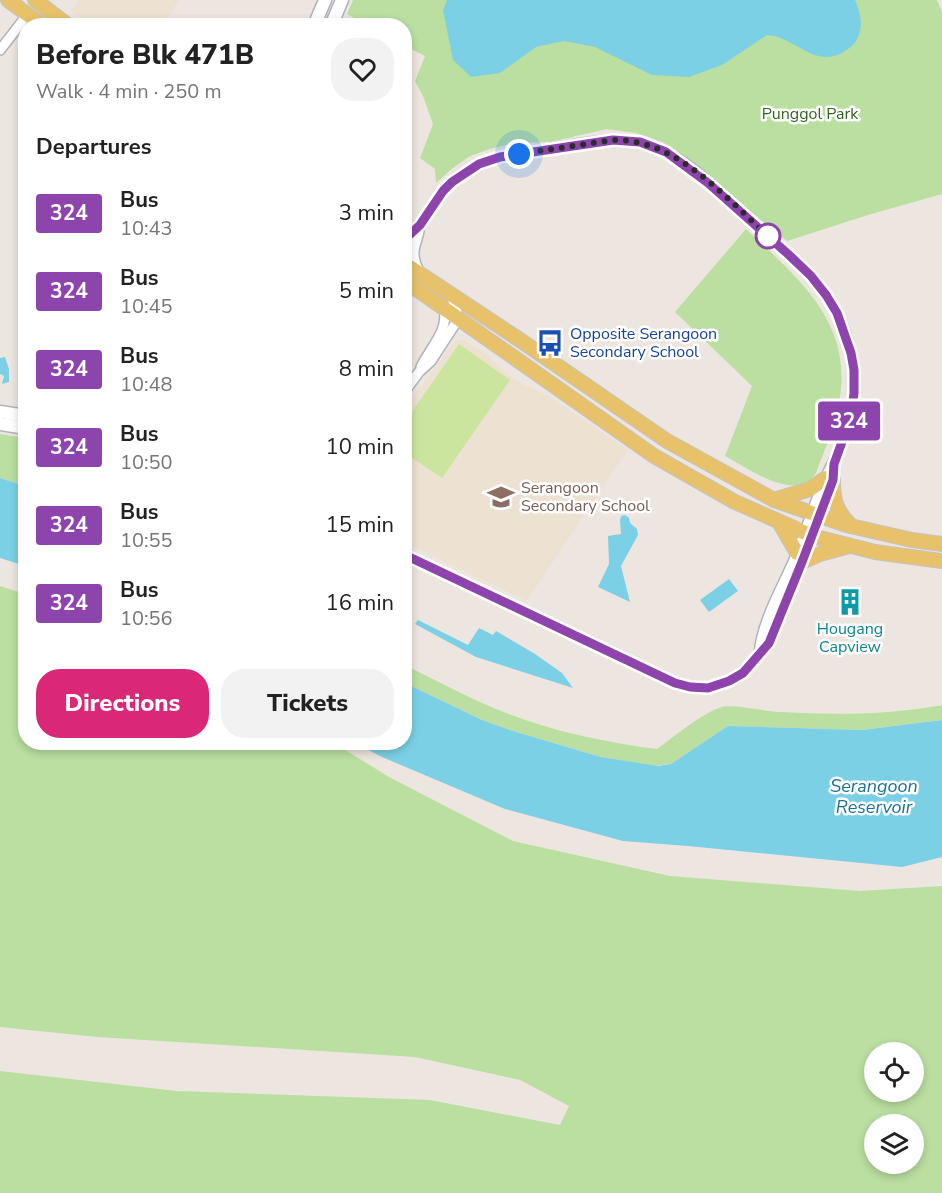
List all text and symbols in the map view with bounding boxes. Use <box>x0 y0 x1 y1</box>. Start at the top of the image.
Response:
text: Before Blk 471B <box>36 36 254 74</box>
button: heart <box>331 38 394 101</box>
text: Walk · 4 min · 250 m <box>36 78 222 105</box>
park label: Punggol Park <box>762 103 859 125</box>
text: Departures <box>36 132 151 162</box>
your location <box>504 139 534 169</box>
text: Bus <box>120 185 159 215</box>
text: 3 min <box>339 198 394 228</box>
text: 324 <box>50 199 88 227</box>
text: 10:43 <box>120 215 173 242</box>
unlabelled marker <box>755 223 781 249</box>
text: Bus <box>120 263 159 293</box>
text: 5 min <box>339 276 394 306</box>
text: 324 <box>50 277 88 305</box>
text: 10:45 <box>120 293 173 320</box>
place label: Opposite Serangoon Secondary School <box>570 323 717 363</box>
bus stop icon: Opposite Serangoon Secondary School <box>535 328 565 358</box>
text: Bus <box>120 341 159 371</box>
text: 8 min <box>339 354 394 384</box>
text: 324 <box>50 355 88 383</box>
text: 10:48 <box>120 371 173 398</box>
line badge: 324 <box>814 402 884 440</box>
text: 324 <box>830 407 868 435</box>
text: Bus <box>120 419 159 449</box>
text: 10 min <box>326 432 394 462</box>
text: 324 <box>50 433 88 461</box>
text: 10:50 <box>120 449 173 476</box>
place label: Serangoon Secondary School <box>521 477 650 517</box>
school or university icon: Serangoon Secondary School <box>486 482 516 512</box>
text: Bus <box>120 497 159 527</box>
text: 15 min <box>326 510 394 540</box>
text: 324 <box>50 511 88 539</box>
text: 10:55 <box>120 527 173 554</box>
text: Bus <box>120 575 159 605</box>
building icon: Hougang Capview <box>835 587 865 617</box>
text: 16 min <box>326 588 394 618</box>
text: 324 <box>50 589 88 617</box>
text: 10:56 <box>120 605 173 632</box>
place label: Hougang Capview <box>817 618 883 658</box>
button: Directions <box>36 669 209 738</box>
button: Tickets <box>221 669 394 738</box>
water label: Serangoon Reservoir <box>830 774 918 819</box>
map controls <box>864 1042 924 1174</box>
button: locate <box>864 1042 924 1102</box>
button: layers <box>864 1114 924 1174</box>

